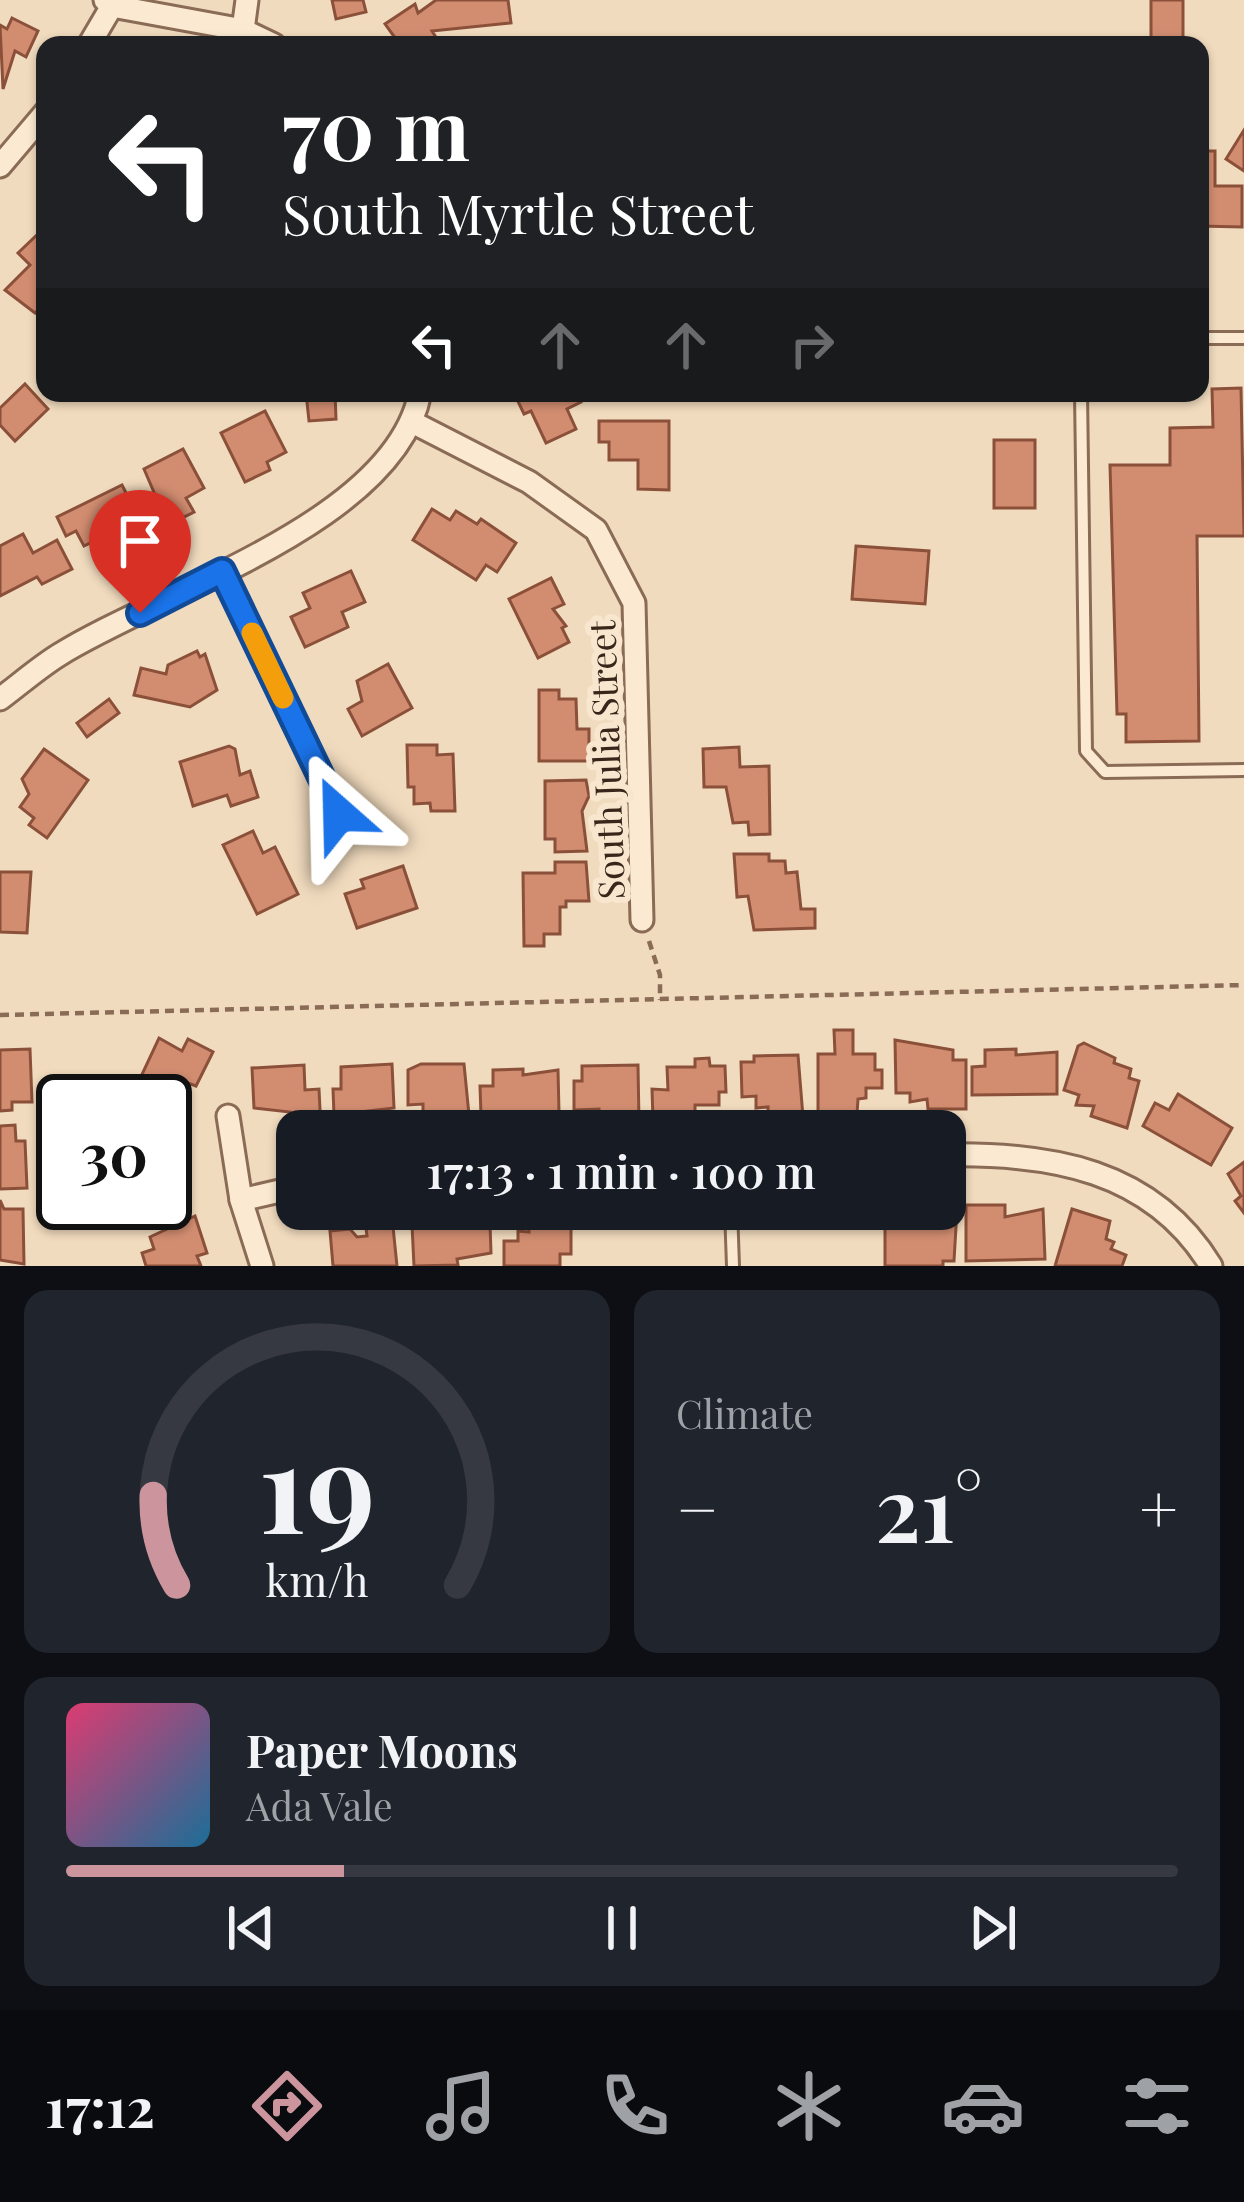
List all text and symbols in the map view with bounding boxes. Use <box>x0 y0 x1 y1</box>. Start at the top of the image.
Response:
text: 70 m <box>282 70 470 182</box>
icon: left <box>84 84 240 240</box>
text: South Myrtle Street <box>282 177 754 249</box>
icon: left <box>401 312 467 378</box>
icon: ahead <box>527 312 593 378</box>
icon: ahead <box>653 312 719 378</box>
icon: right <box>779 312 845 378</box>
pin <box>89 490 191 613</box>
icon: arrive <box>107 508 173 574</box>
street label: South Julia Street <box>576 618 634 900</box>
position arrow <box>276 751 402 877</box>
speed limit sign: 30 <box>36 1074 192 1230</box>
text: 17:13 · 1 min · 100 m <box>426 1140 816 1200</box>
text: Climate <box>676 1387 813 1439</box>
text: 19 <box>259 1399 375 1565</box>
text: 21° <box>875 1446 983 1566</box>
text: − <box>676 1463 719 1551</box>
text: + <box>1139 1463 1178 1551</box>
text: km/h <box>266 1550 368 1607</box>
text: Paper Moons <box>246 1719 518 1779</box>
text: Ada Vale <box>246 1779 393 1831</box>
icon: previous <box>218 1895 284 1961</box>
icon: pause <box>589 1895 655 1961</box>
icon: next <box>960 1895 1026 1961</box>
icon: directions <box>245 2064 329 2148</box>
icon: music <box>419 2064 503 2148</box>
icon: phone <box>593 2064 677 2148</box>
icon: climate <box>767 2064 851 2148</box>
icon: car <box>941 2064 1025 2148</box>
icon: filters <box>1115 2064 1199 2148</box>
text: 17:12 <box>45 2070 155 2142</box>

